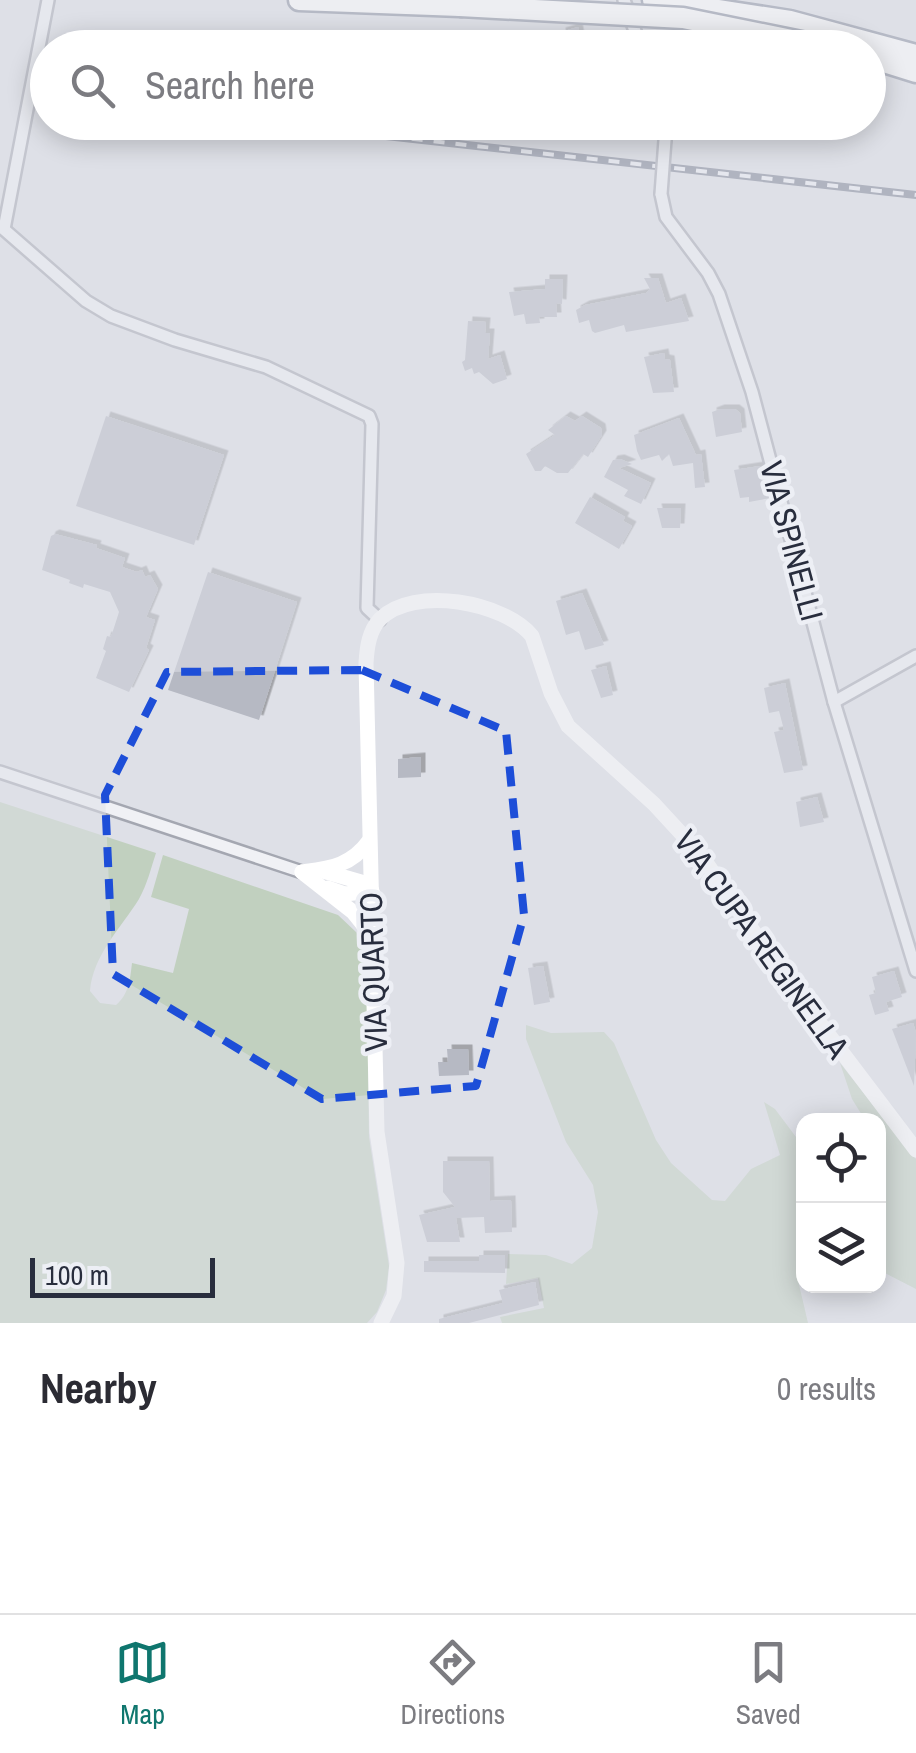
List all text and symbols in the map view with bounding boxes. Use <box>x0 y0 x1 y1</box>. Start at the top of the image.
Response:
search box <box>30 30 886 140</box>
icon: search <box>65 58 120 113</box>
text: Search here <box>145 60 315 111</box>
street label: VIA SPINELLI <box>750 457 834 625</box>
street label: VIA CUPA REGINELLA <box>665 821 860 1067</box>
street label: VIA QUARTO <box>349 892 397 1052</box>
map controls <box>796 1113 886 1293</box>
button: locate <box>796 1113 886 1203</box>
button: layers <box>796 1203 886 1293</box>
scale bar <box>30 1253 215 1298</box>
text: 100 m <box>45 1256 109 1294</box>
text: Nearby <box>40 1360 157 1416</box>
text: 0 results <box>777 1367 876 1410</box>
tab: Map <box>115 1635 170 1733</box>
tab: Directions <box>401 1635 505 1733</box>
tab: Saved <box>736 1635 801 1733</box>

